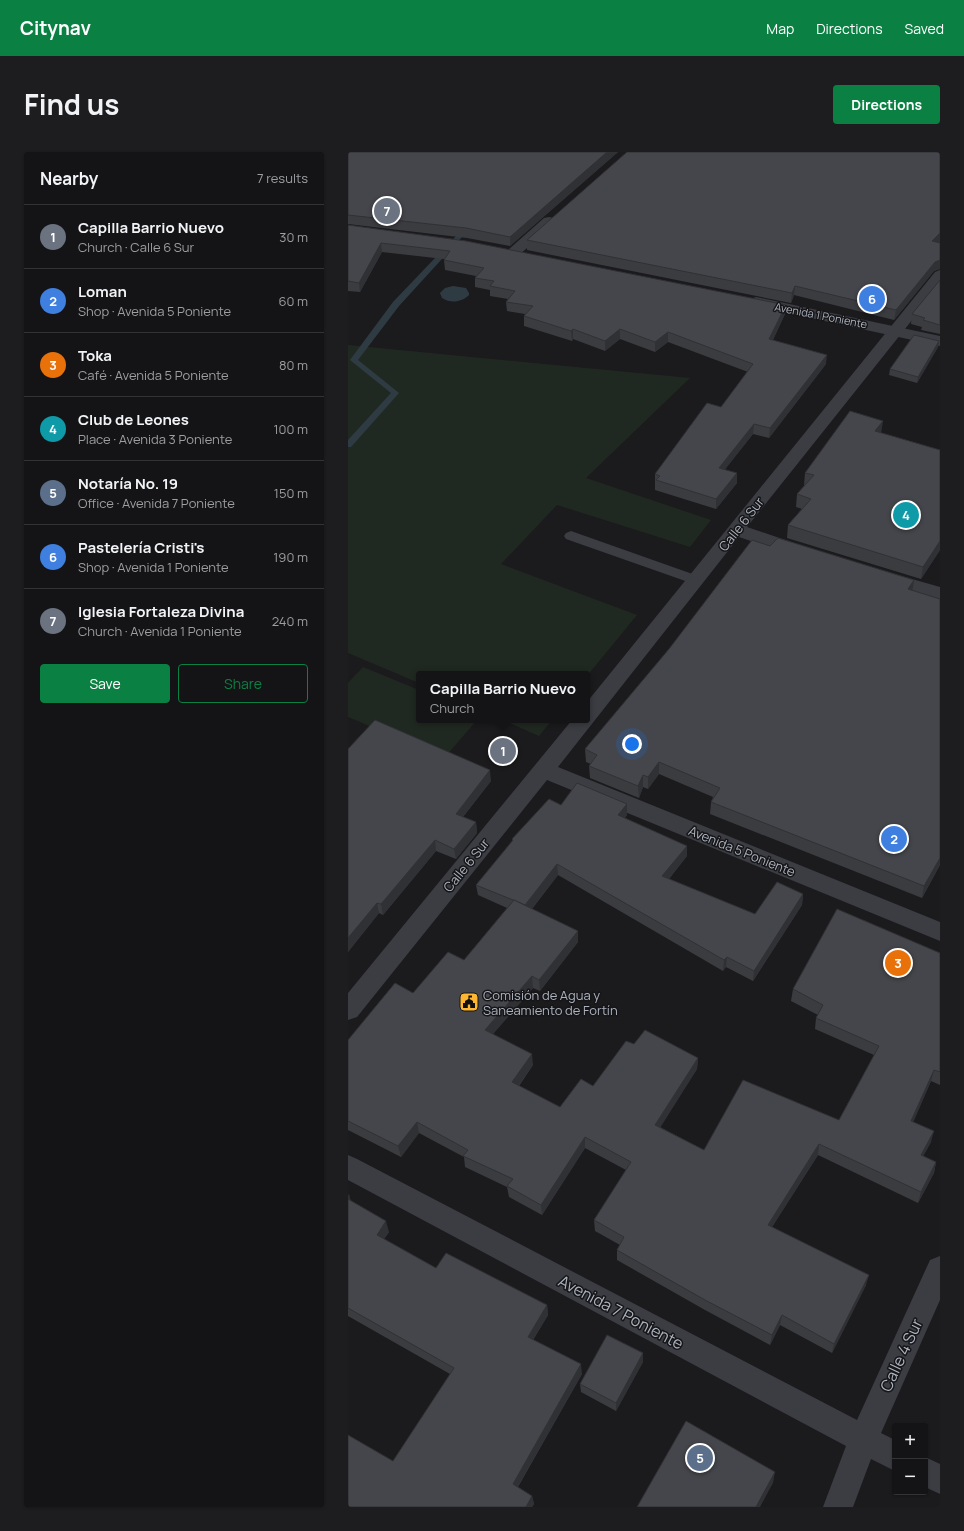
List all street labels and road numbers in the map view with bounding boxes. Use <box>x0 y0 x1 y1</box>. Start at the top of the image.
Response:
street label: Avenida 1 Poniente <box>773 299 869 331</box>
street label: Calle 6 Sur <box>714 493 768 555</box>
street label: Avenida 5 Poniente <box>686 821 798 881</box>
street label: Calle 6 Sur <box>439 834 493 895</box>
street label: Avenida 7 Poniente <box>555 1270 687 1354</box>
street label: Calle 4 Sur <box>875 1315 928 1395</box>

